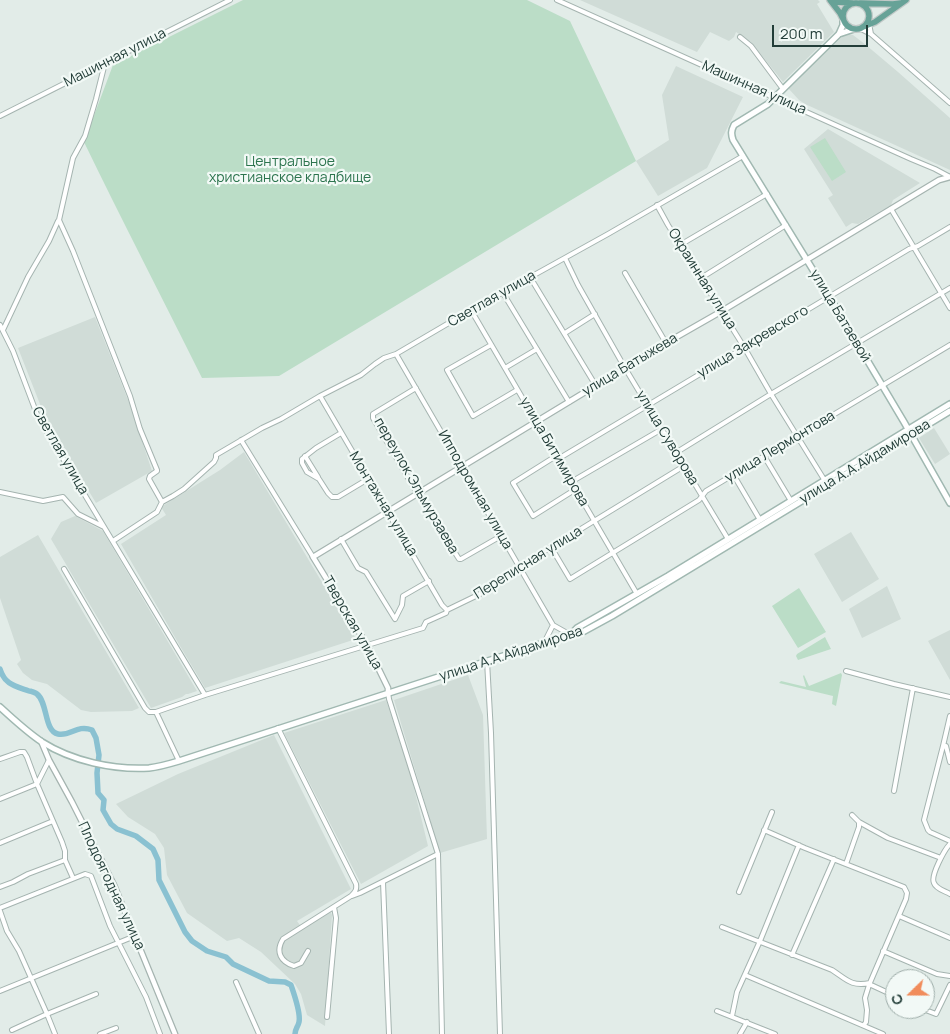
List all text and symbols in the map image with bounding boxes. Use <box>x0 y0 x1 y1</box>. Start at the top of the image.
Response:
scale bar <box>775 15 871 47</box>
text: 200 m <box>780 23 823 44</box>
street label: Машинная улица <box>61 25 169 91</box>
street label: Машинная улица <box>699 57 809 119</box>
park label: Центральное христианское кладбище <box>209 154 371 186</box>
street label: Окраинная улица <box>664 226 740 332</box>
street label: Светлая улица <box>445 267 539 331</box>
street label: улица Батаевой <box>806 267 874 365</box>
street label: улица Закревского <box>694 302 812 382</box>
street label: улица Батыжева <box>579 330 681 400</box>
street label: улица Суворова <box>632 388 702 488</box>
street label: улица Битимирова <box>516 394 592 510</box>
street label: Светлая улица <box>28 404 92 498</box>
street label: улица Лермонтова <box>722 408 838 486</box>
street label: переулок Эльмурзаева <box>370 415 462 557</box>
street label: улица А.А.Айдамирова <box>797 416 933 508</box>
street label: Ипподромная улица <box>434 428 516 552</box>
street label: Монтажная улица <box>345 449 421 559</box>
street label: Переписная улица <box>471 523 585 603</box>
street label: Тверская улица <box>319 573 385 673</box>
street label: улица А.А.Айдамирова <box>437 623 585 685</box>
street label: Плодоягодная улица <box>74 819 148 953</box>
north arrow <box>885 969 935 1019</box>
text: С <box>886 991 907 1008</box>

